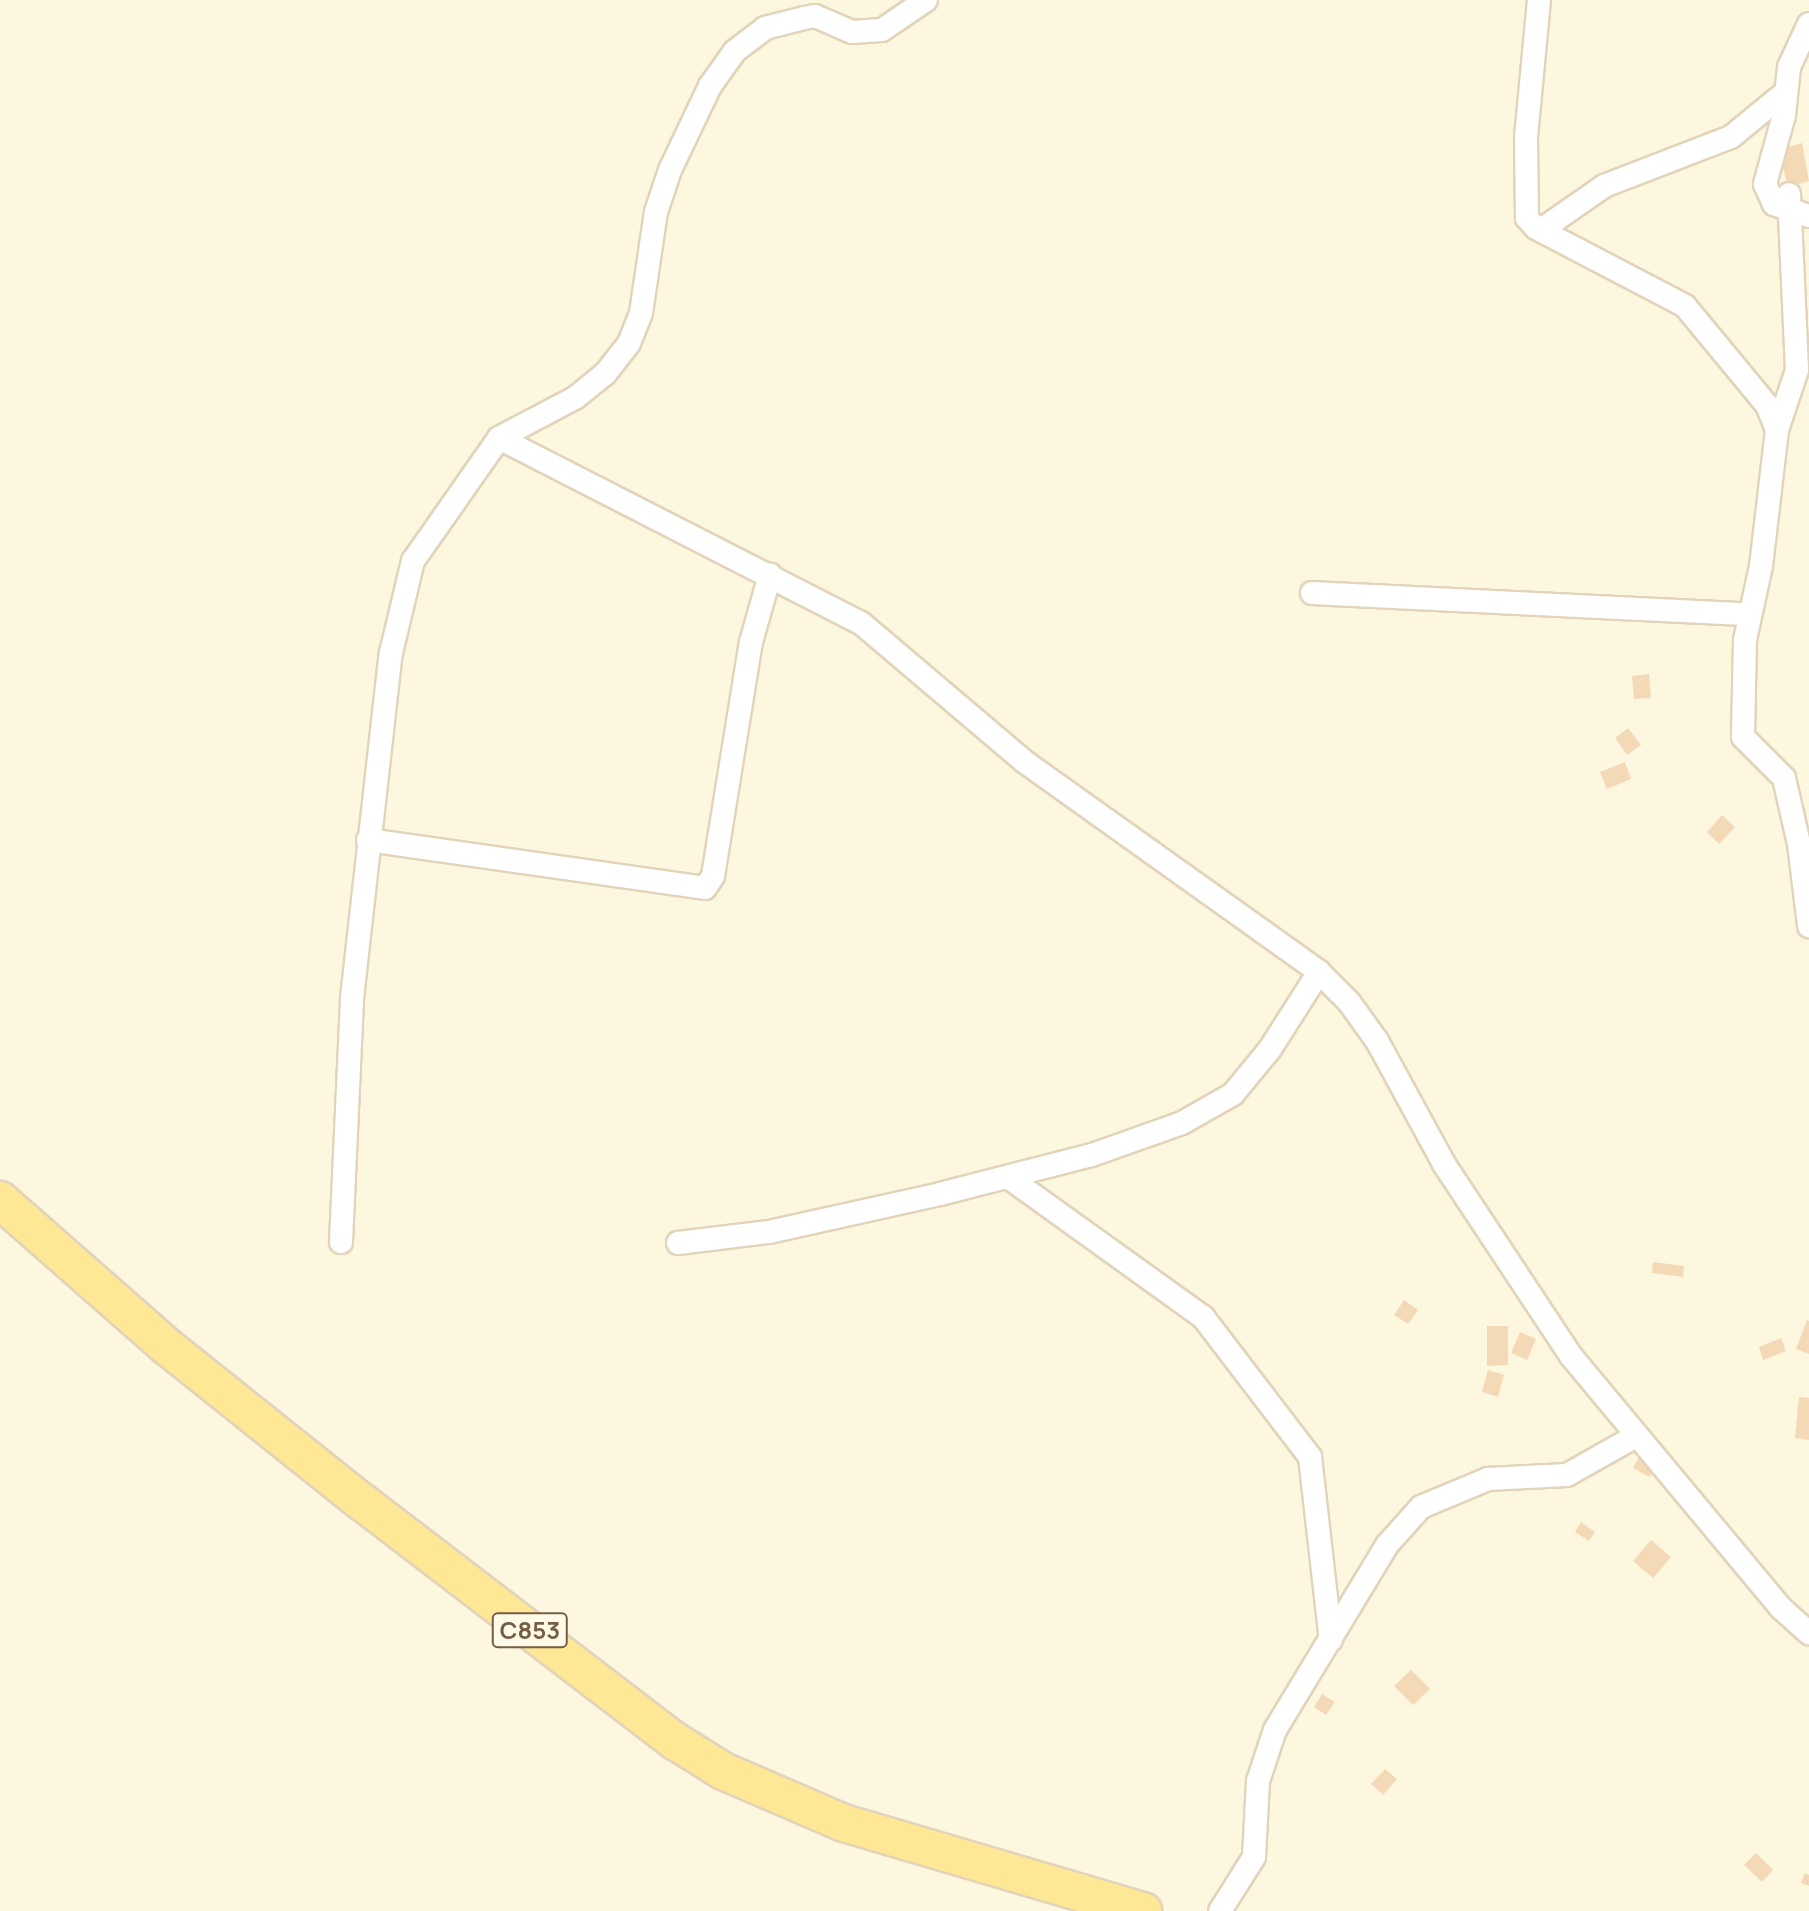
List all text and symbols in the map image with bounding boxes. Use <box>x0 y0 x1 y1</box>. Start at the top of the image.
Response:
road number: C853 <box>490 1610 570 1650</box>

